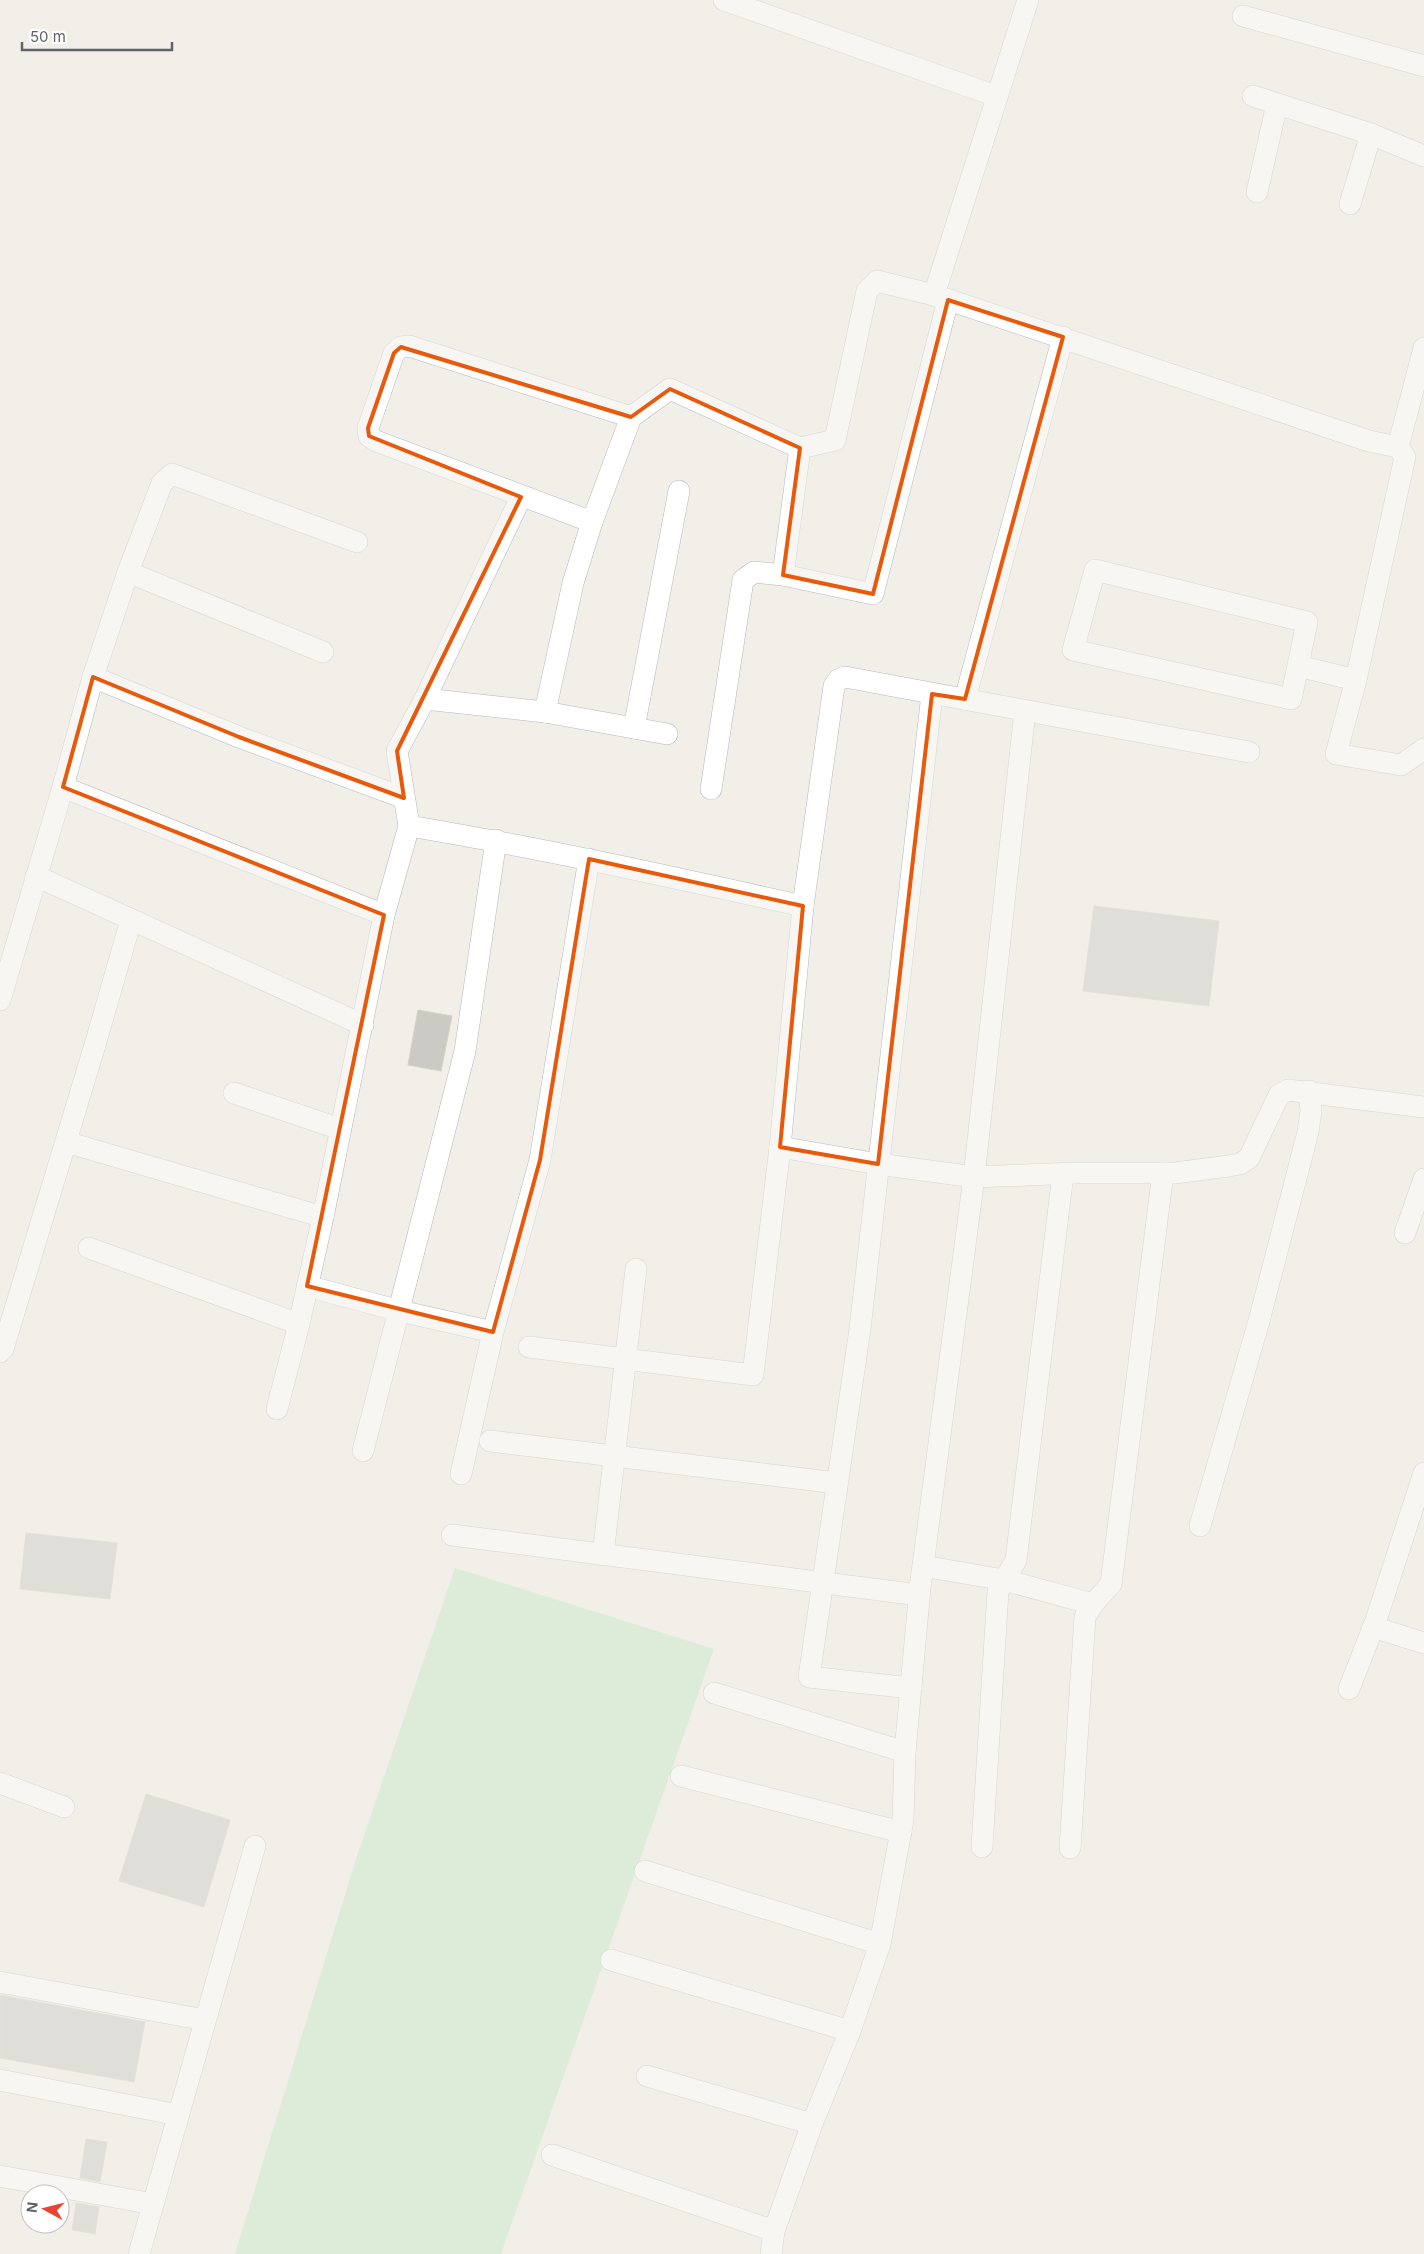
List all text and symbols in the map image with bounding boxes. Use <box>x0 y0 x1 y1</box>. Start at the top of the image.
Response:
scale bar <box>22 20 172 52</box>
text: 50 m <box>30 27 66 46</box>
north arrow <box>20 2184 70 2234</box>
text: N <box>23 2201 41 2214</box>

